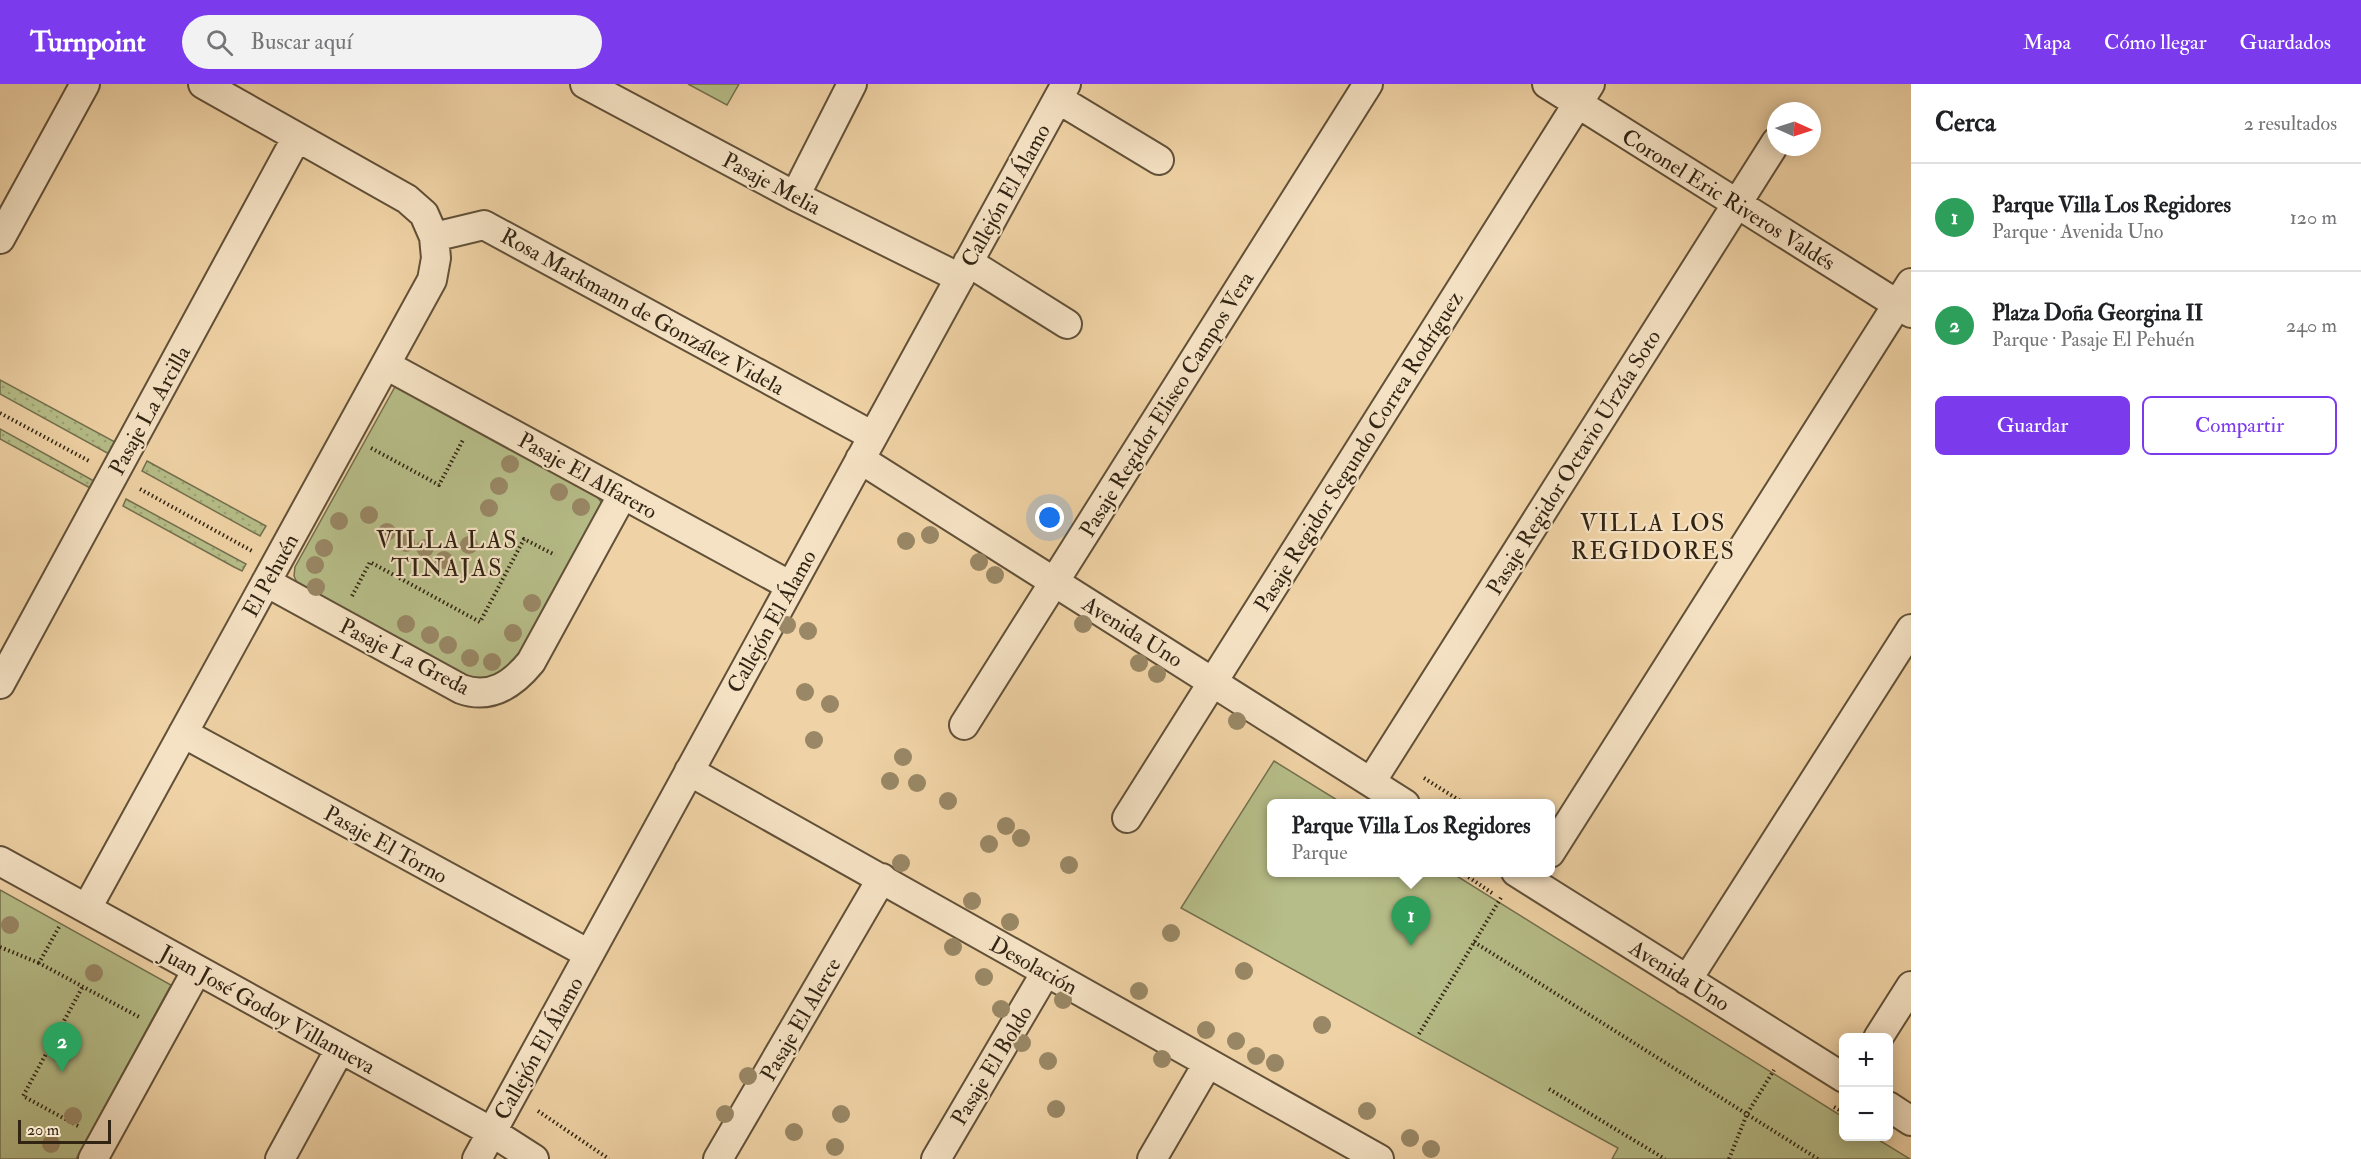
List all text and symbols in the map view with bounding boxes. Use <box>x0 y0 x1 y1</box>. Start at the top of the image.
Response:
search box <box>182 15 602 69</box>
text: Turnpoint <box>30 25 146 60</box>
icon: search <box>203 26 236 59</box>
text: Buscar aquí <box>251 28 352 56</box>
text: Mapa <box>2023 29 2071 56</box>
text: Cómo llegar <box>2104 29 2207 56</box>
text: Guardados <box>2240 29 2331 56</box>
north arrow <box>1767 102 1821 156</box>
text: Cerca <box>1935 107 1996 139</box>
text: 2 resultados <box>2244 111 2337 136</box>
street label: Callejón El Álamo <box>955 119 1057 272</box>
street label: Coronel Eric Riveros Valdés <box>1617 123 1840 277</box>
street label: Pasaje Melia <box>717 146 826 222</box>
text: Parque Villa Los Regidores <box>1992 191 2231 219</box>
text: 1 <box>1951 205 1958 230</box>
text: 120 m <box>2290 205 2337 230</box>
text: Parque · Avenida Uno <box>1992 219 2163 244</box>
street label: Rosa Markmann de González Videla <box>496 222 790 402</box>
street label: Pasaje Regidor Eliseo Campos Vera <box>1073 266 1262 543</box>
street label: Pasaje Regidor Segundo Correa Rodríguez <box>1248 286 1470 617</box>
text: Plaza Doña Georgina II <box>1992 299 2203 327</box>
text: 2 <box>1949 313 1960 338</box>
text: 240 m <box>2286 313 2337 338</box>
street label: Pasaje Regidor Octavio Urzúa Soto <box>1480 325 1667 600</box>
text: Parque · Pasaje El Pehuén <box>1992 327 2195 352</box>
street label: Pasaje La Arcilla <box>103 340 197 480</box>
button: Guardar <box>1935 396 2130 455</box>
button: Compartir <box>2142 396 2337 455</box>
street label: Pasaje El Alfarero <box>513 426 662 526</box>
your location <box>1035 503 1064 532</box>
district label: VILLA LOS REGIDORES <box>1571 508 1735 567</box>
district label: VILLA LAS TINAJAS <box>376 525 518 584</box>
street label: El Pehuén <box>237 529 305 622</box>
street label: Callejón El Álamo <box>721 545 823 698</box>
street label: Avenida Uno <box>1076 589 1188 674</box>
street label: Pasaje La Greda <box>335 612 475 702</box>
street label: Pasaje El Torno <box>319 799 452 890</box>
popup <box>1267 799 1555 877</box>
text: Parque Villa Los Regidores <box>1291 812 1531 840</box>
text: Parque <box>1291 840 1348 865</box>
pin: 1 <box>1392 896 1430 946</box>
street label: Desolación <box>985 930 1082 1001</box>
street label: Avenida Uno <box>1623 933 1735 1018</box>
street label: Juan José Godoy Villanueva <box>154 939 381 1081</box>
street label: Pasaje El Alerce <box>754 953 847 1086</box>
street label: Callejón El Álamo <box>488 972 590 1125</box>
street label: Pasaje El Boldo <box>945 1000 1039 1131</box>
pin: 2 <box>42 1022 82 1072</box>
map controls <box>1839 1033 1893 1141</box>
button: + <box>1839 1033 1893 1087</box>
button: − <box>1839 1087 1893 1141</box>
scale bar <box>18 1117 111 1144</box>
text: 20 m <box>27 1120 59 1140</box>

